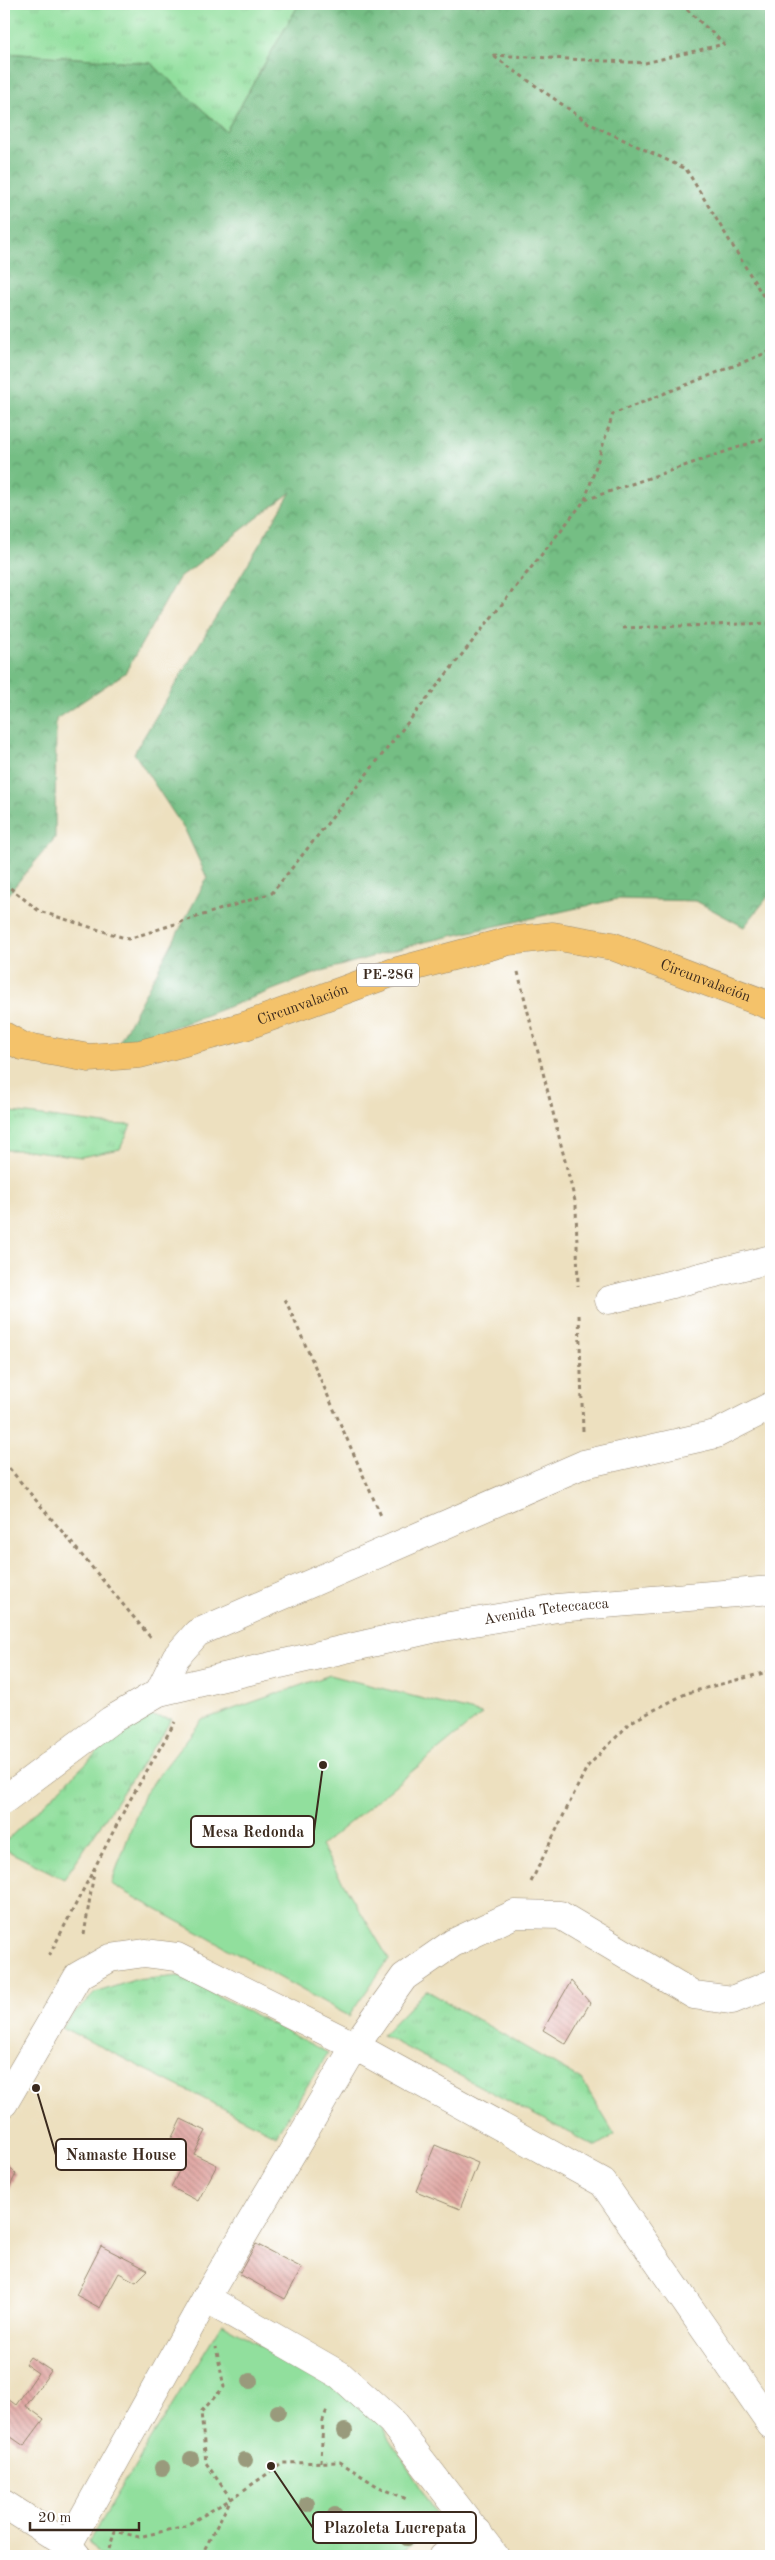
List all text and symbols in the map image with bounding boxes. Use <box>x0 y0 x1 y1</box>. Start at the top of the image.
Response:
street label: Circunvalación <box>658 957 753 1005</box>
road number: PE-28G <box>357 964 419 986</box>
street label: Circunvalación <box>255 982 350 1028</box>
street label: Avenida Teteccacca <box>483 1596 610 1628</box>
callout: Mesa Redonda <box>191 1816 314 1847</box>
text: Mesa Redonda <box>202 1825 304 1841</box>
callout: Namaste House <box>56 2139 186 2170</box>
text: Namaste House <box>66 2148 176 2164</box>
scale bar <box>30 2500 139 2532</box>
text: 20 m <box>38 2511 72 2526</box>
callout: Plazoleta Lucrepata <box>313 2512 476 2543</box>
text: Plazoleta Lucrepata <box>324 2521 466 2537</box>

